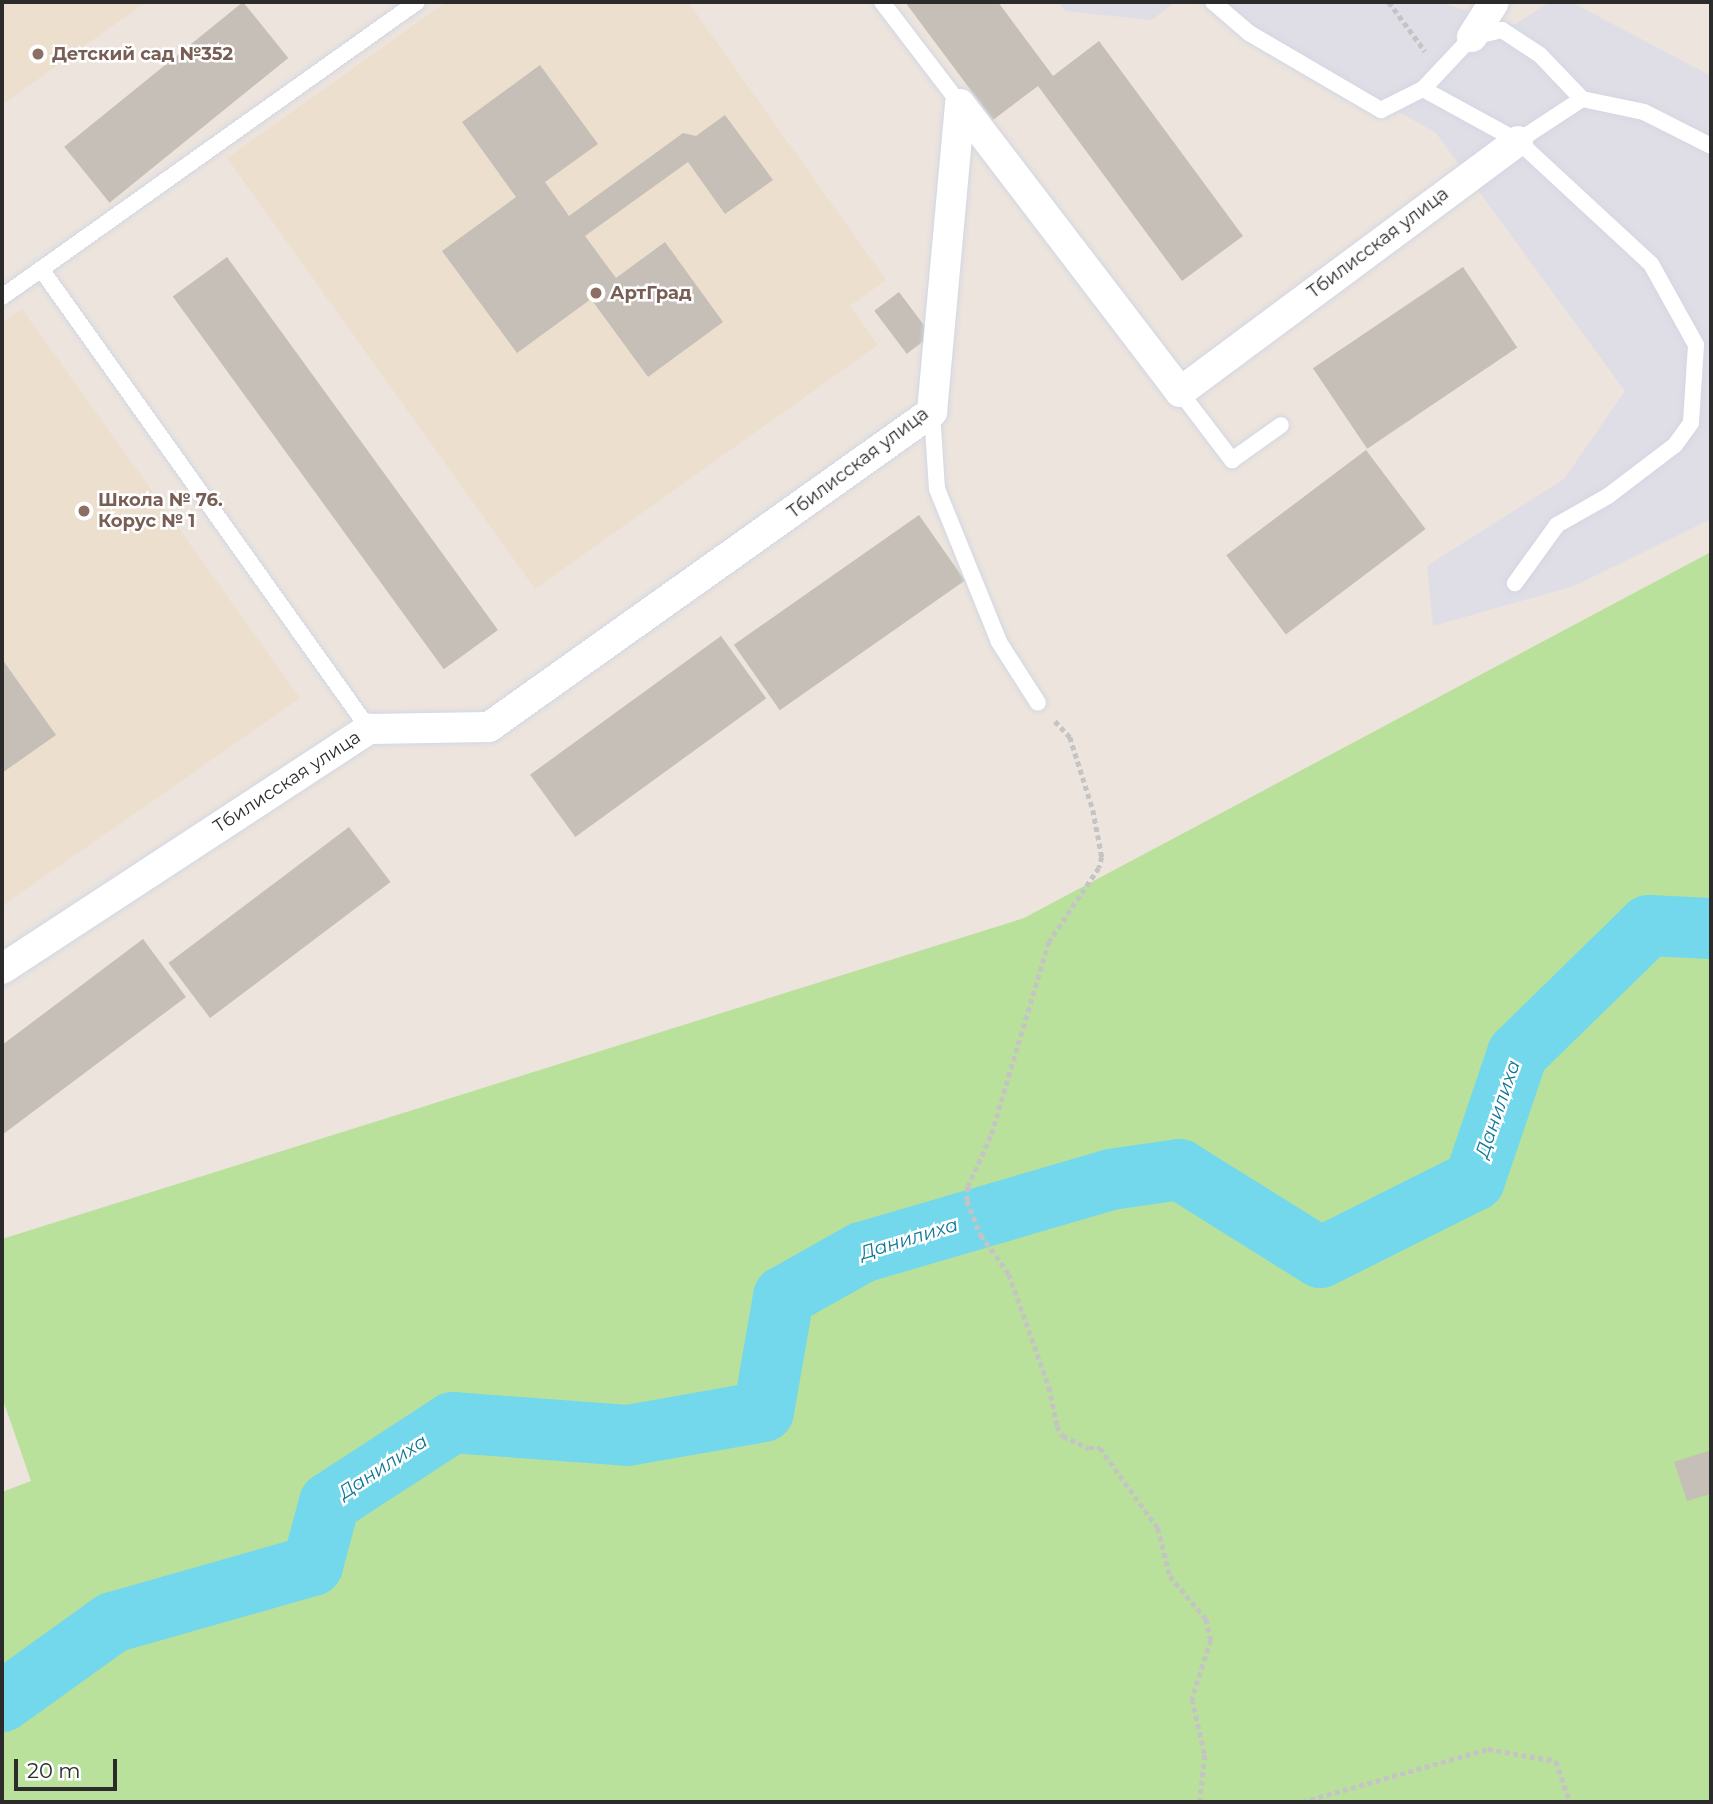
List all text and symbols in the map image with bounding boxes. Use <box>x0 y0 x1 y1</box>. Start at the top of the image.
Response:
place label: Детский сад №352 <box>52 43 233 65</box>
marker: Детский сад №352 <box>30 46 46 62</box>
street label: Тбилисская улица <box>1303 183 1453 303</box>
place label: АртГрад <box>610 282 692 304</box>
marker: АртГрад <box>588 285 604 301</box>
street label: Тбилисская улица <box>783 403 933 523</box>
place label: Школа № 76. Корус № 1 <box>98 490 223 532</box>
marker: Школа № 76. Корус № 1 <box>76 503 92 519</box>
street label: Тбилисская улица <box>209 726 365 838</box>
water label: Данилиха <box>1471 1057 1525 1161</box>
water label: Данилиха <box>857 1213 961 1265</box>
water label: Данилиха <box>334 1430 432 1504</box>
scale bar <box>18 1744 121 1788</box>
text: 20 m <box>27 1758 81 1783</box>

